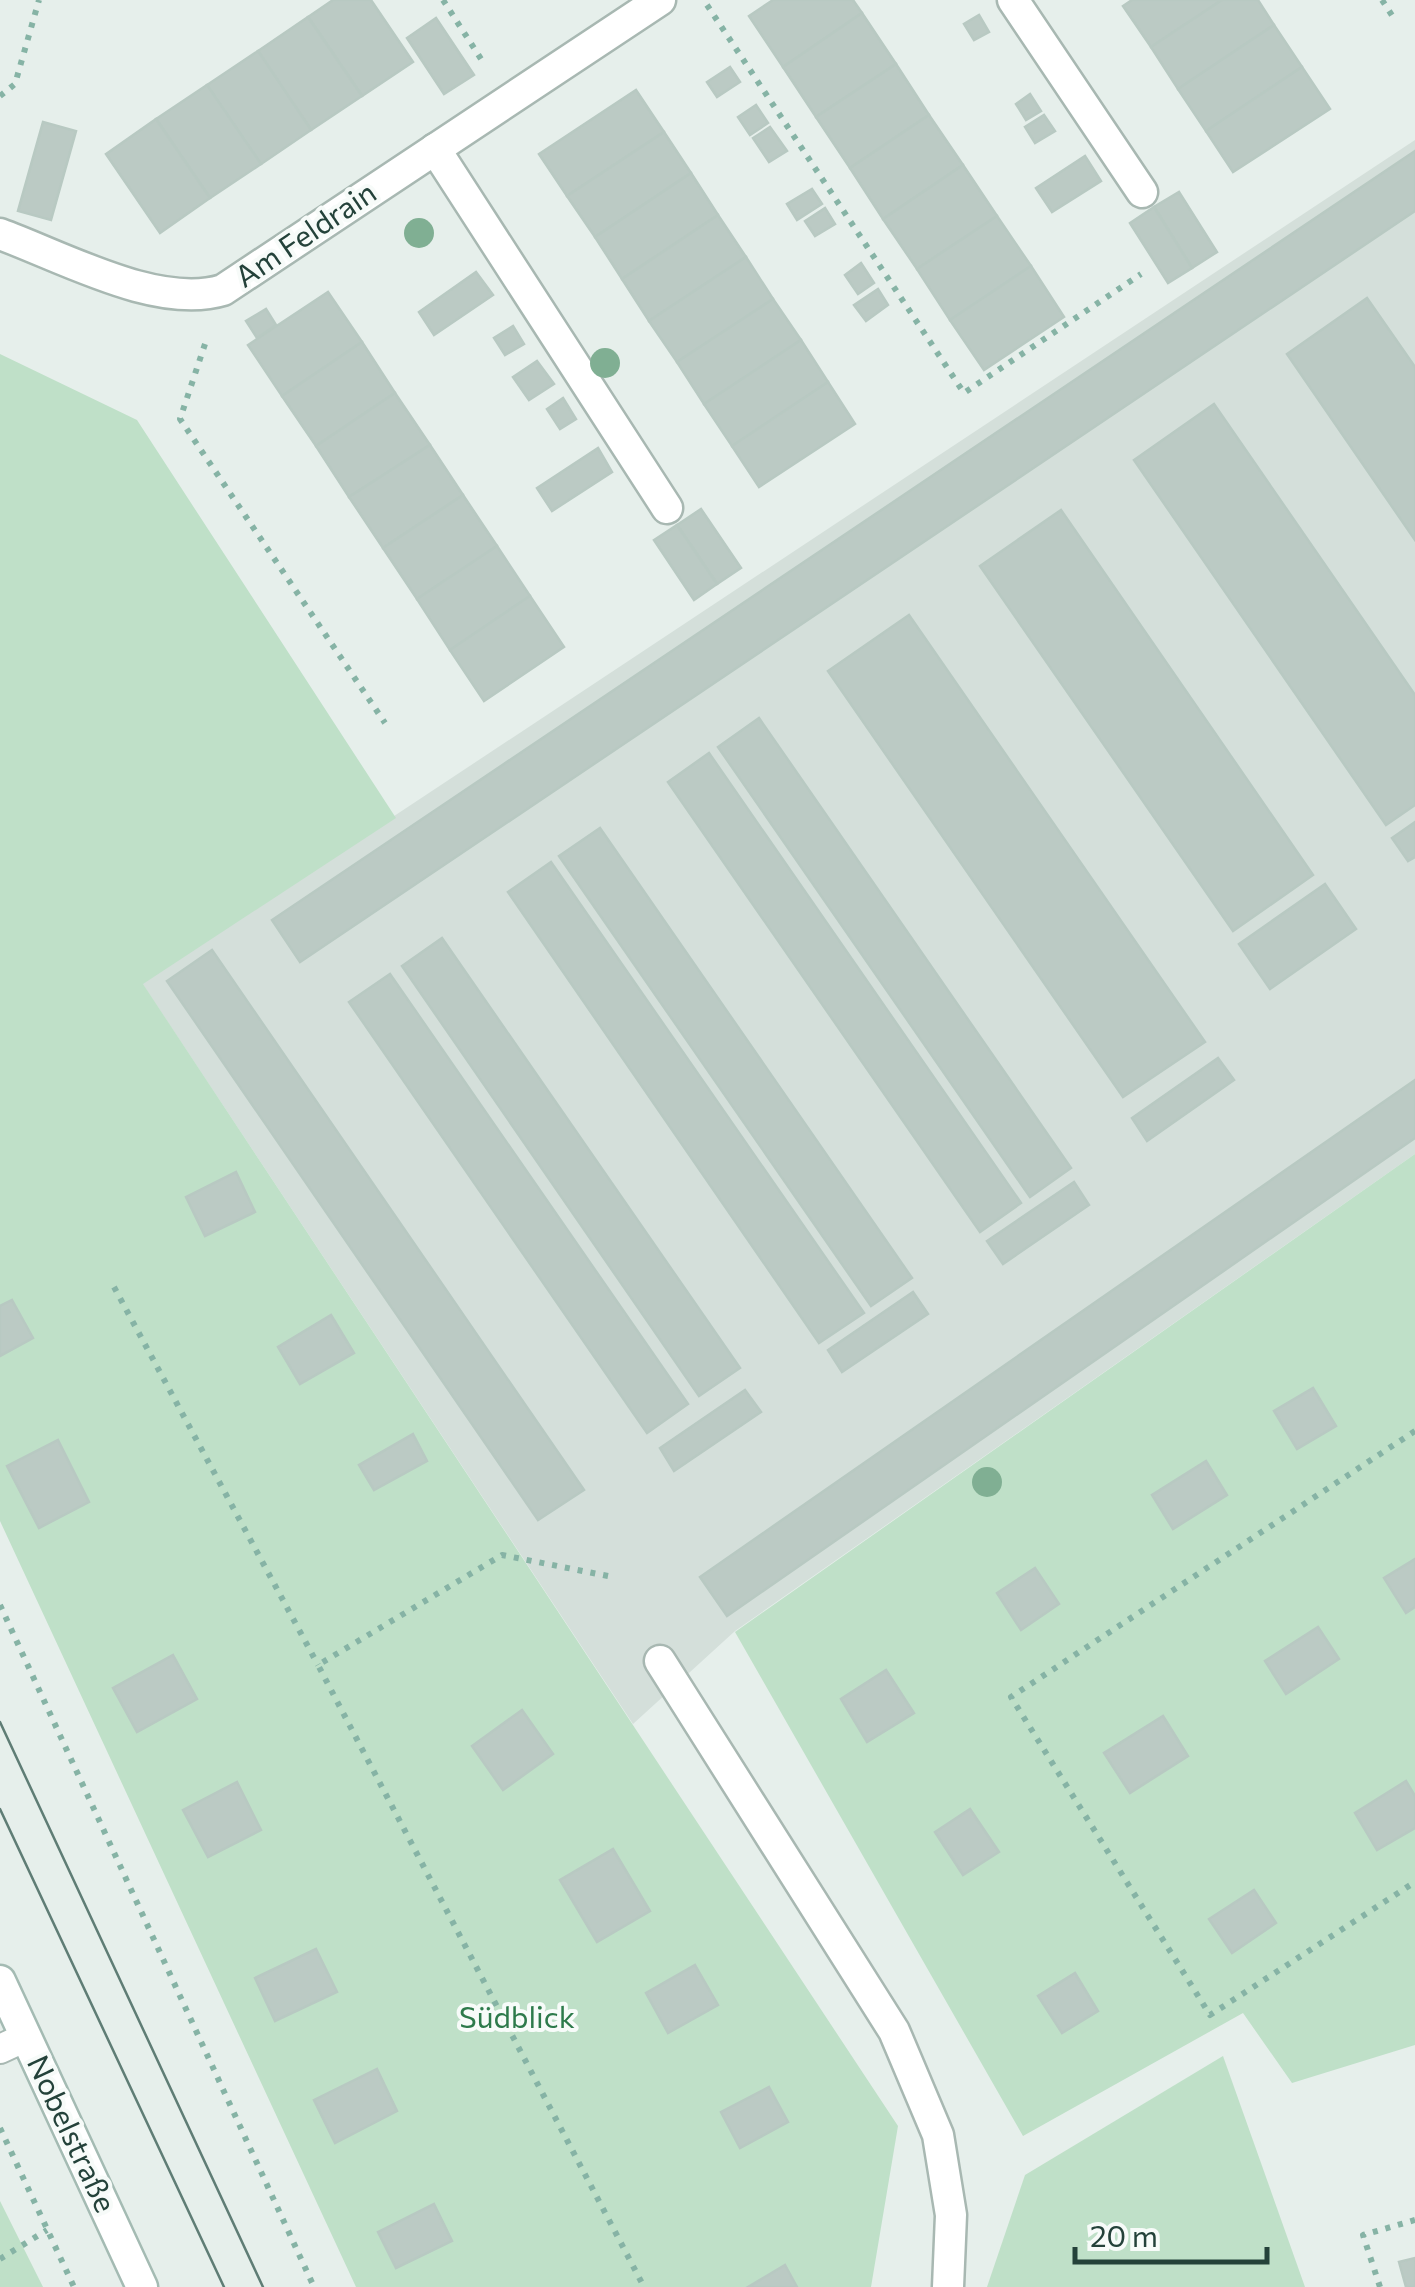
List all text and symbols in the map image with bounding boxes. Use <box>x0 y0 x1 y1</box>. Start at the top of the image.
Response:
street label: Am Feldrain <box>227 172 382 294</box>
park label: Südblick <box>459 1997 575 2034</box>
street label: Nobelstraße <box>21 2049 126 2217</box>
scale bar <box>1075 2202 1268 2264</box>
text: 20 m <box>1090 2216 1158 2253</box>

